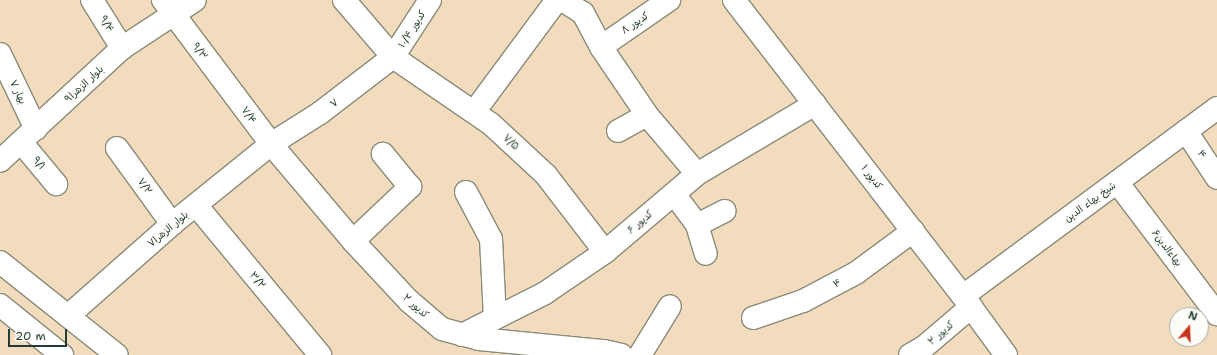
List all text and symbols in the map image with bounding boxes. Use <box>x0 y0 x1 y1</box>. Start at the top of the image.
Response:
street label: کدیور ۱۰/۴ <box>396 8 428 50</box>
street label: کدیور ۸ <box>619 9 651 37</box>
street label: ۹/۴ <box>97 13 117 35</box>
street label: ۹/۳ <box>190 40 210 62</box>
street label: بلوار الزهرا۹ <box>62 63 106 105</box>
street label: بهار ۷ <box>7 78 29 106</box>
street label: ۷ <box>328 96 340 110</box>
street label: ۷/۴ <box>239 104 259 126</box>
street label: ۷/۵ <box>500 132 522 152</box>
street label: ۴ <box>1195 148 1209 160</box>
street label: ۹/۱ <box>30 154 48 172</box>
street label: کدیور ۱ <box>859 162 885 192</box>
street label: ۷/۲ <box>135 175 155 197</box>
street label: شیخ بهاء الدین <box>1062 179 1118 225</box>
street label: بلوار الزهرا۷ <box>145 208 191 250</box>
street label: کدیور ۶ <box>625 208 655 236</box>
street label: ۶بهاءالدين <box>1149 227 1185 269</box>
street label: ۳/۲ <box>247 269 269 291</box>
street label: ۴ <box>831 276 843 290</box>
street label: ۲ کدیور <box>401 291 431 321</box>
north arrow <box>1169 307 1209 347</box>
text: N <box>1186 308 1199 325</box>
street label: ۲ کدیور <box>925 318 957 348</box>
scale bar <box>10 321 69 347</box>
text: 20 m <box>15 328 46 344</box>

